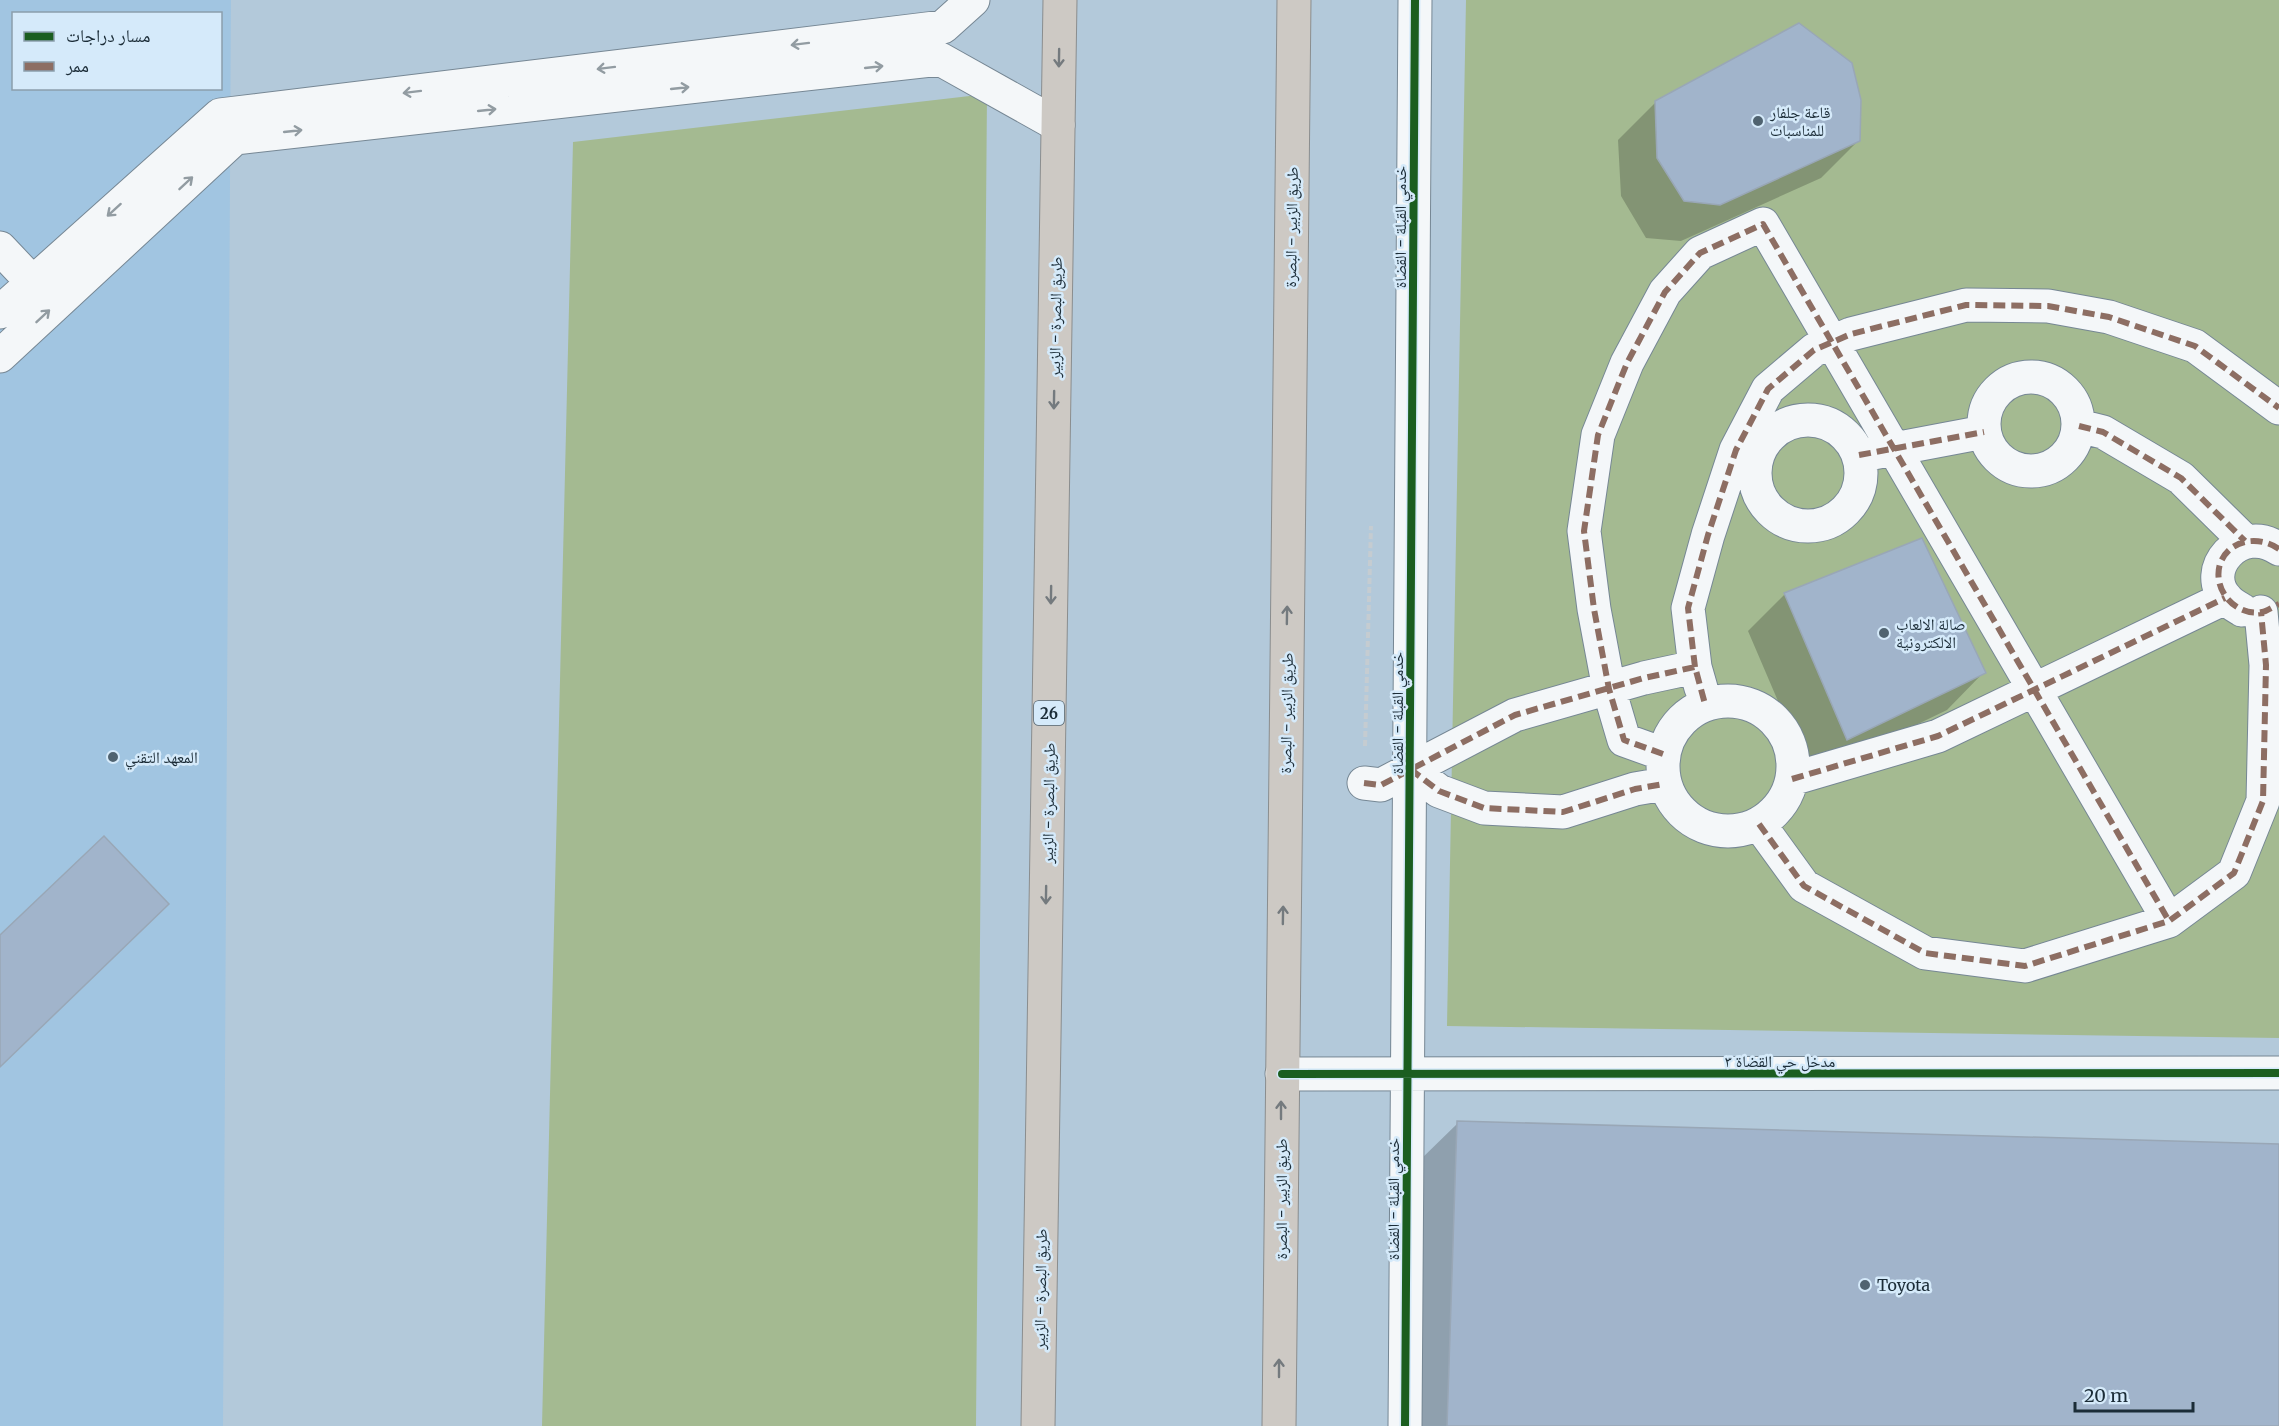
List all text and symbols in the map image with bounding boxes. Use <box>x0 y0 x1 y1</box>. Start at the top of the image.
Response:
legend <box>12 12 222 90</box>
text: مسار دراجات <box>66 24 151 47</box>
one-way arrow <box>790 39 810 50</box>
one-way arrow <box>1053 48 1065 68</box>
text: ممر <box>65 54 89 77</box>
one-way arrow <box>864 61 884 72</box>
one-way arrow <box>597 63 616 74</box>
one-way arrow <box>670 82 690 93</box>
one-way arrow <box>403 87 423 98</box>
place label: قاعة جلفار للمناسبات <box>1769 102 1830 140</box>
one-way arrow <box>476 104 496 115</box>
marker: قاعة جلفار للمناسبات <box>1751 114 1765 128</box>
one-way arrow <box>282 125 302 136</box>
street label: طريق الزبير - البصرة <box>1280 166 1303 288</box>
street label: خدمي القبلة - القضاة <box>1390 166 1413 288</box>
one-way arrow <box>178 176 193 190</box>
one-way arrow <box>107 203 122 217</box>
street label: طريق البصرة - الزبير <box>1044 256 1067 379</box>
one-way arrow <box>35 309 50 323</box>
one-way arrow <box>1048 390 1060 410</box>
one-way arrow <box>1045 585 1057 605</box>
one-way arrow <box>1281 605 1293 625</box>
place label: صالة الالعاب الالكترونية <box>1896 614 1966 652</box>
marker: صالة الالعاب الالكترونية <box>1877 626 1891 640</box>
street label: طريق الزبير - البصرة <box>1275 652 1298 774</box>
street label: خدمي القبلة - القضاة <box>1387 652 1410 774</box>
road number: 26 <box>1034 701 1064 725</box>
street label: طريق البصرة - الزبير <box>1037 742 1060 865</box>
place label: المعهد التقني <box>125 747 198 770</box>
marker: المعهد التقني <box>106 750 120 764</box>
one-way arrow <box>1040 885 1052 905</box>
one-way arrow <box>1277 905 1289 925</box>
street label: مدخل حي القضاة ٣ <box>1725 1051 1835 1074</box>
one-way arrow <box>1275 1100 1287 1120</box>
street label: طريق الزبير - البصرة <box>1271 1138 1292 1260</box>
street label: خدمي القبلة - القضاة <box>1383 1138 1406 1260</box>
street label: طريق البصرة - الزبير <box>1029 1228 1052 1351</box>
place label: Toyota <box>1877 1275 1931 1295</box>
marker: Toyota <box>1858 1278 1872 1292</box>
one-way arrow <box>1273 1358 1285 1378</box>
scale bar <box>2075 1375 2194 1413</box>
text: 20 m <box>2084 1384 2128 1407</box>

